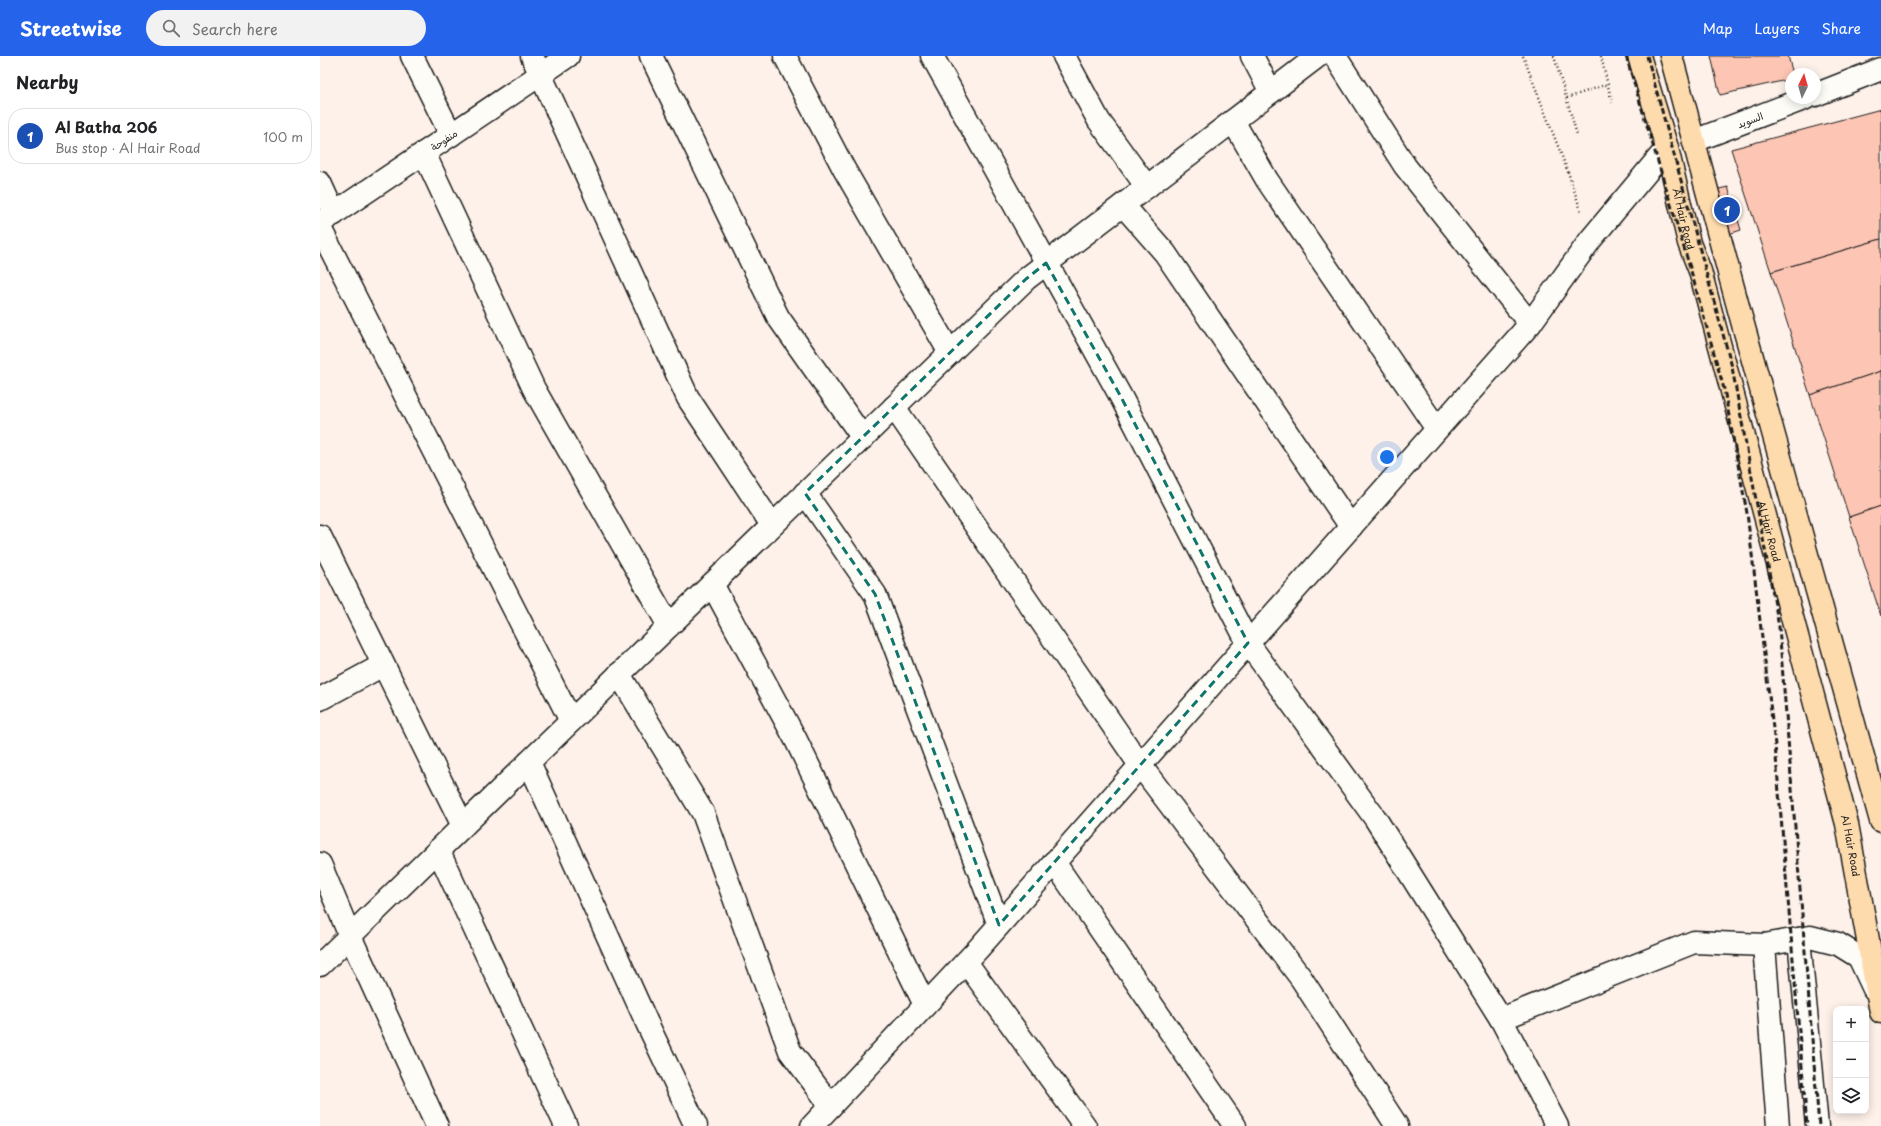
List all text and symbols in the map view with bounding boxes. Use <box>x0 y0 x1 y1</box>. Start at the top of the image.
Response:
search box <box>146 10 426 46</box>
text: Streetwise <box>20 14 122 42</box>
icon: search <box>160 17 182 39</box>
text: Search here <box>192 17 278 40</box>
text: Map <box>1703 18 1733 39</box>
text: Layers <box>1755 18 1800 39</box>
text: Share <box>1822 18 1861 39</box>
north arrow <box>1785 68 1821 104</box>
text: Nearby <box>16 69 78 95</box>
street label: السويد <box>1735 108 1765 131</box>
text: Al Batha 206 <box>55 115 157 138</box>
street label: منفوحة <box>427 125 460 154</box>
text: 1 <box>27 127 33 146</box>
text: 100 m <box>263 127 303 146</box>
text: Bus stop · Al Hair Road <box>55 138 201 157</box>
street label: Al Hair Road <box>1670 187 1699 252</box>
pin: 1 <box>1714 195 1740 225</box>
your location <box>1377 447 1397 467</box>
street label: Al Hair Road <box>1754 499 1785 564</box>
street label: Al Hair Road <box>1838 813 1864 878</box>
map controls <box>1833 1006 1869 1114</box>
button: + <box>1833 1006 1869 1042</box>
button: − <box>1833 1042 1869 1078</box>
button: layers <box>1833 1078 1869 1114</box>

